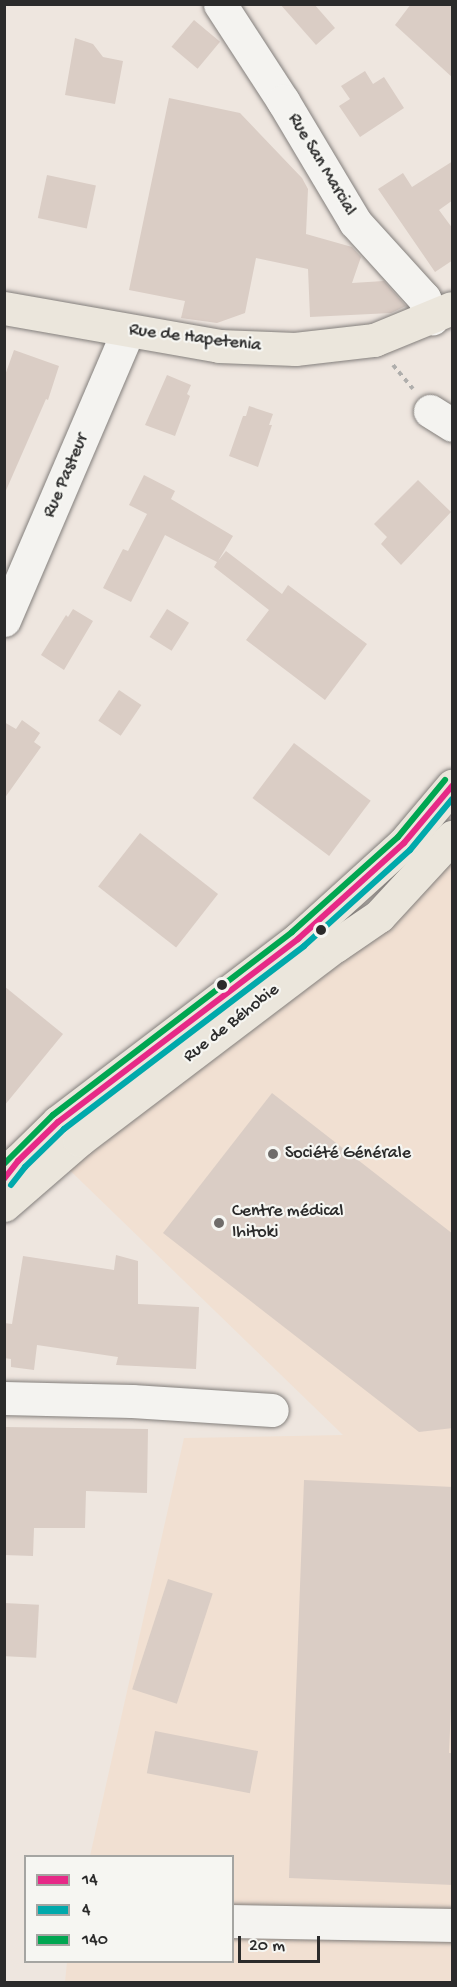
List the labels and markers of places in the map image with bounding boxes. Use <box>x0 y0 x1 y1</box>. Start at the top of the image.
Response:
unlabelled marker <box>315 924 327 936</box>
unlabelled marker <box>216 979 228 991</box>
place label: Société Générale <box>285 1143 411 1165</box>
marker: Société Générale <box>266 1147 280 1161</box>
place label: Centre médical Ihitoki <box>232 1202 343 1244</box>
marker: Centre médical Ihitoki <box>210 1214 228 1232</box>

